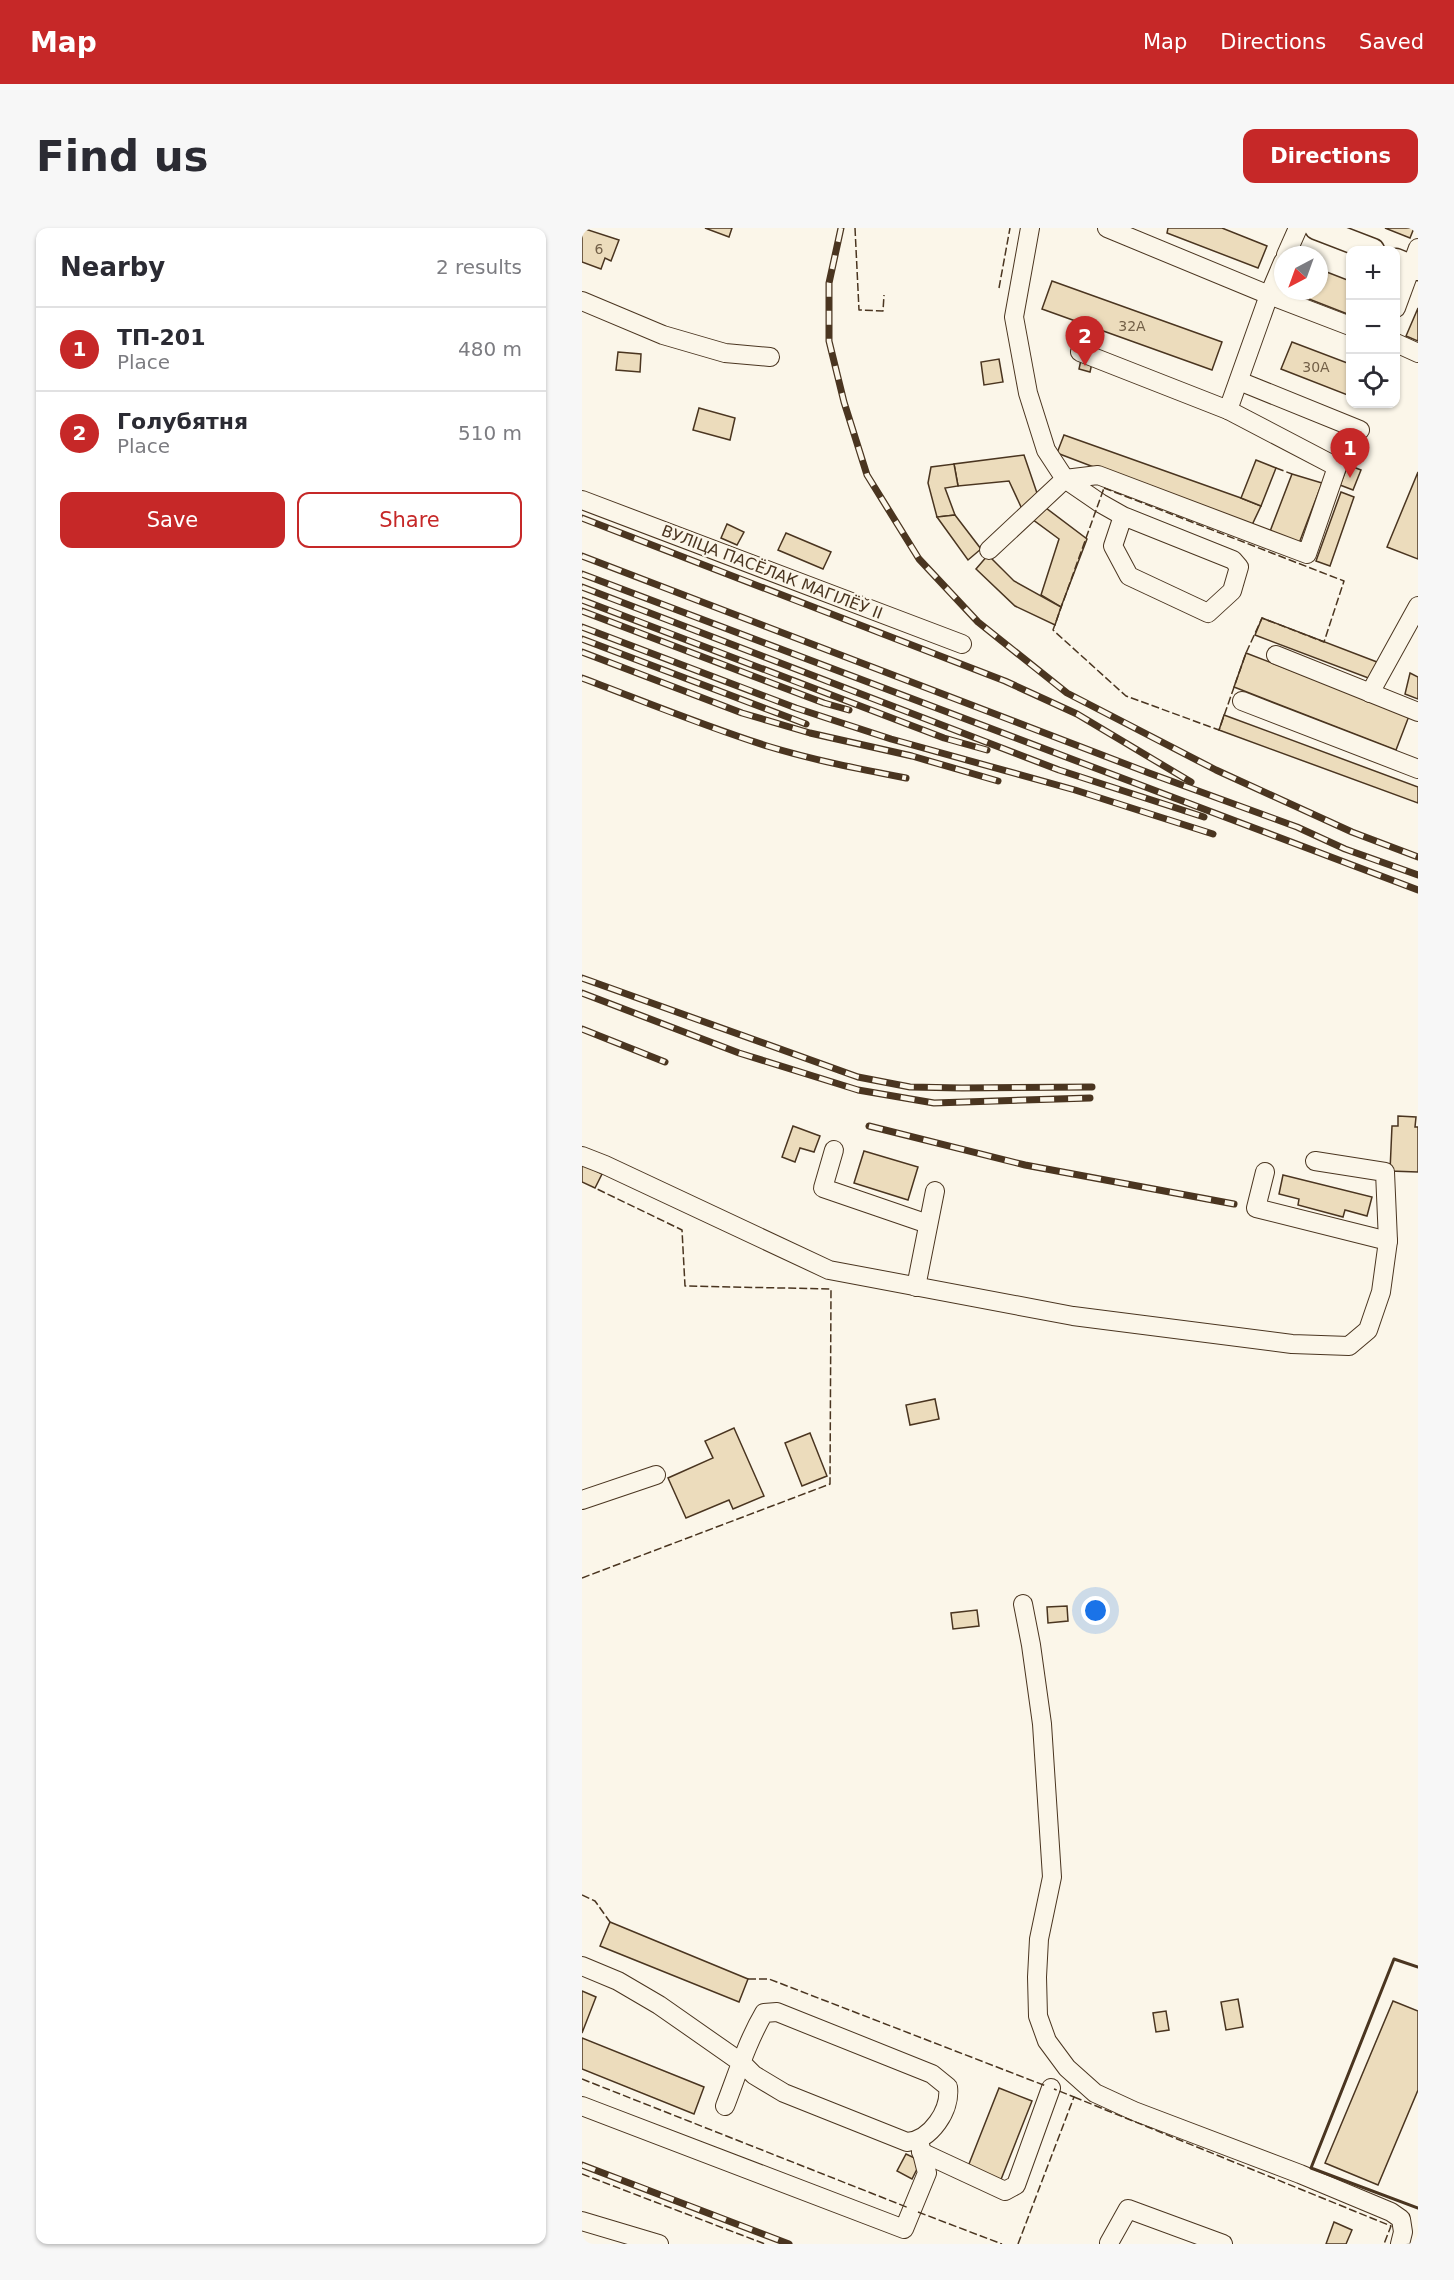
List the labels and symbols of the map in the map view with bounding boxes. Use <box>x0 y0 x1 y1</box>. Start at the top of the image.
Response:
house number: 6 <box>595 241 604 257</box>
north arrow <box>1274 246 1328 300</box>
pin: 2 <box>1066 316 1104 366</box>
house number: 32А <box>1118 318 1146 334</box>
house number: 30А <box>1302 359 1330 375</box>
pin: 1 <box>1330 428 1370 478</box>
street label: ВУЛІЦА ПАСЁЛАК МАГІЛЁЎ II <box>659 521 885 623</box>
your location <box>1081 1596 1110 1625</box>

